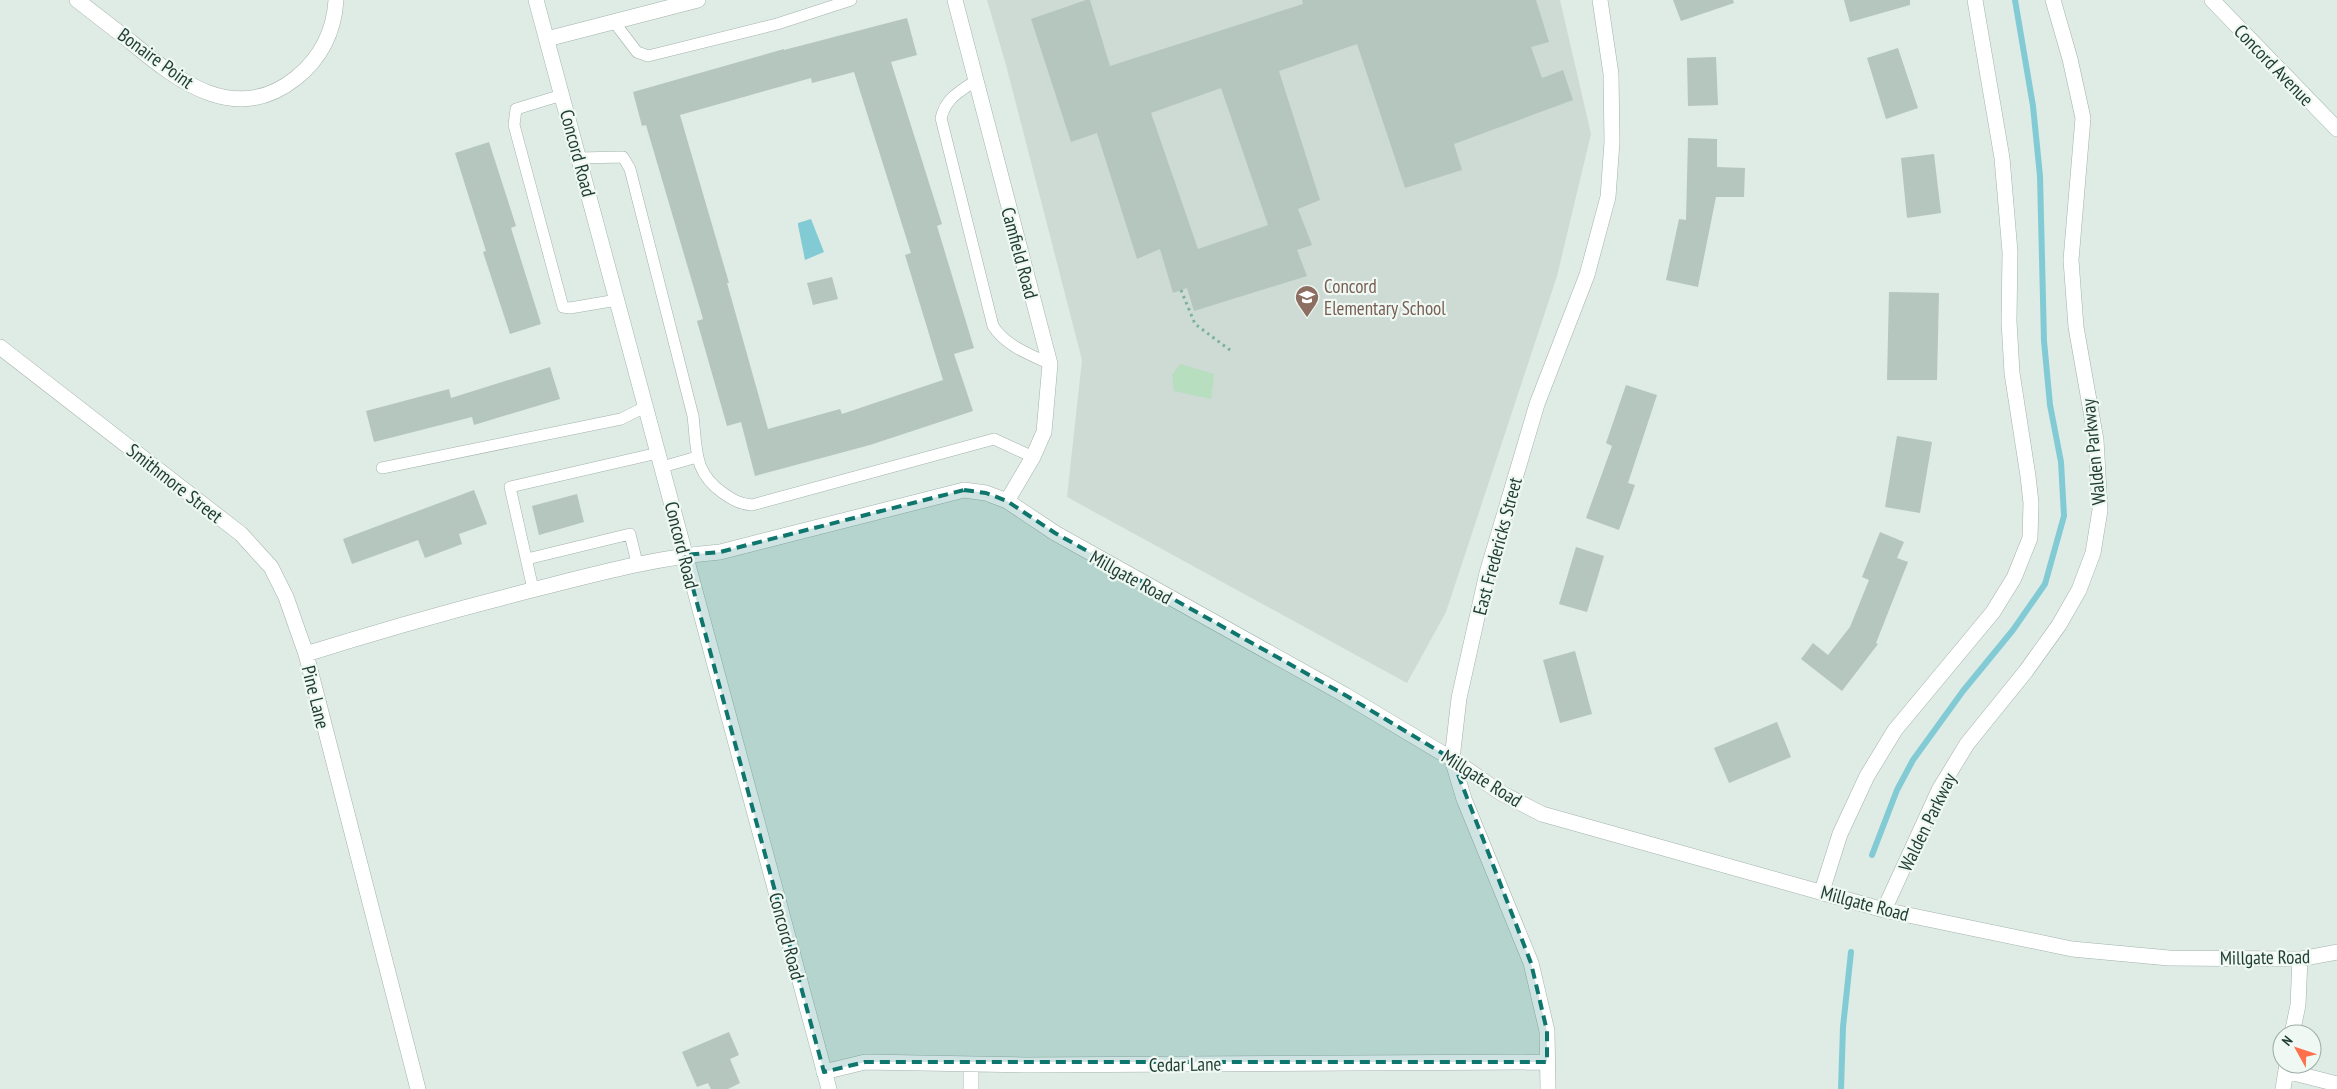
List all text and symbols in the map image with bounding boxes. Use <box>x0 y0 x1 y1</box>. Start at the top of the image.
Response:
street label: Concord Avenue <box>2229 19 2319 111</box>
street label: Bonaire Point <box>113 22 199 94</box>
street label: Concord Road <box>555 107 601 199</box>
street label: Camfield Road <box>996 205 1044 301</box>
place label: Concord Elementary School <box>1324 274 1446 320</box>
school or university icon: Concord Elementary School <box>1294 284 1320 318</box>
street label: Walden Parkway <box>2075 397 2111 506</box>
street label: Smithmore Street <box>122 438 228 528</box>
street label: East Fredericks Street <box>1467 474 1527 618</box>
street label: Concord Road <box>660 499 704 591</box>
street label: Millgate Road <box>1086 545 1176 609</box>
street label: Pine Lane <box>297 663 335 731</box>
street label: Millgate Road <box>1437 744 1527 812</box>
street label: Walden Parkway <box>1893 768 1962 875</box>
street label: Millgate Road <box>1818 880 1912 926</box>
street label: Concord Road <box>764 890 810 982</box>
street label: Millgate Road <box>2220 944 2310 970</box>
north arrow <box>2272 1024 2322 1074</box>
text: N <box>2278 1032 2296 1049</box>
street label: Cedar Lane <box>1149 1051 1222 1077</box>

